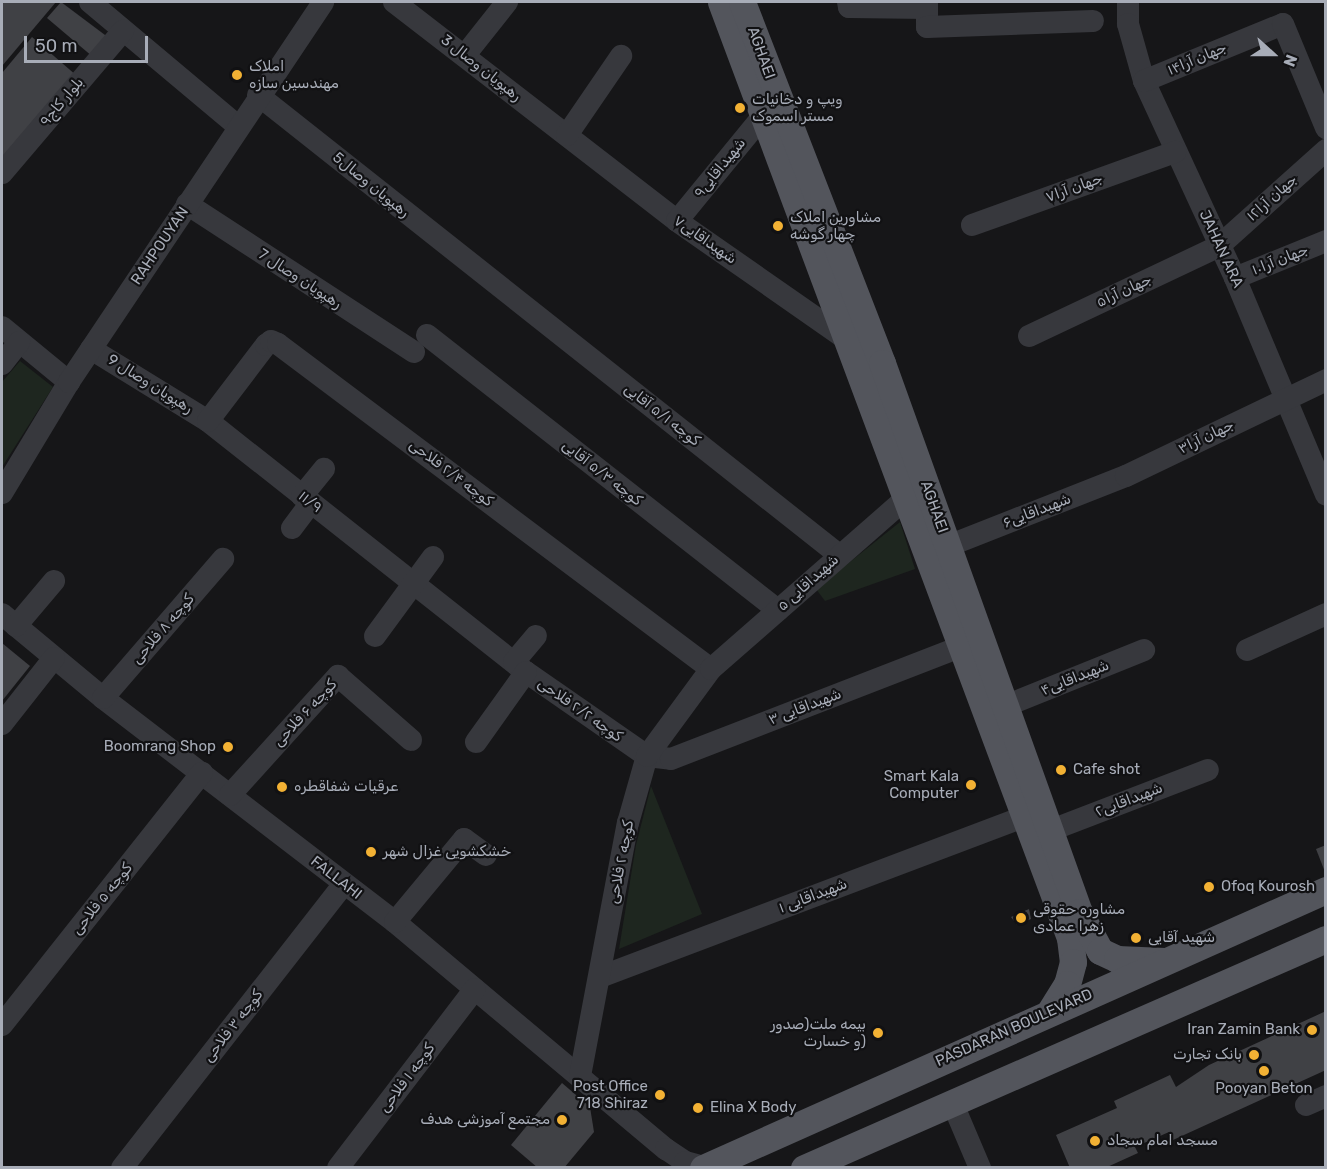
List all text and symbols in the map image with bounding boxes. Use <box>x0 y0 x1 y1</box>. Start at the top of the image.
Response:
scale bar <box>27 24 152 62</box>
north arrow <box>1243 24 1303 84</box>
street label: AGHAEI <box>743 25 779 81</box>
street label: 3 رهپویان وصال <box>437 31 525 105</box>
text: 50 m <box>35 35 78 57</box>
street label: جهان آرا۱۴ <box>1165 38 1229 80</box>
text: N <box>1279 52 1301 69</box>
place label: املاک مهندسین سازه <box>249 57 339 92</box>
marker: املاک مهندسین سازه <box>230 68 244 82</box>
street label: بلوار کاج۹ <box>36 74 88 130</box>
place label: ویپ و دخانیات مستر اسموک <box>752 90 843 125</box>
marker: ویپ و دخانیات مستر اسموک <box>733 101 747 115</box>
street label: شهیداقایی۹ <box>690 134 750 202</box>
street label: رهپویان وصال5 <box>329 149 413 221</box>
street label: جهان آرا۷ <box>1043 169 1105 207</box>
street label: جهان آرا۱۲ <box>1243 171 1301 225</box>
street label: RAHPOUYAN <box>127 204 193 288</box>
street label: JAHAN ARA <box>1195 207 1247 291</box>
place label: مشاورین املاک چهار گوشه <box>790 208 881 243</box>
street label: شهیداقایی۷ <box>670 212 740 268</box>
marker: مشاورین املاک چهار گوشه <box>771 219 785 233</box>
street label: جهان آرا۱۰ <box>1249 241 1311 279</box>
street label: 7 رهپویان وصال <box>255 245 345 313</box>
street label: جهان آرا۵ <box>1093 270 1155 312</box>
street label: 9 رهپویان وصال <box>104 351 196 417</box>
street label: کوچه ۵/۱ آقایی <box>621 380 703 450</box>
street label: جهان آرا۳ <box>1175 416 1237 458</box>
street label: کوچه ۲/۴ فلاحی <box>406 436 496 510</box>
street label: کوچه ۵/۳ آقایی <box>559 436 645 510</box>
street label: AGHAEI <box>916 479 952 535</box>
street label: ۱۱/۹ <box>295 487 325 517</box>
street label: شهیداقایی۶ <box>1000 490 1074 532</box>
street label: ۵ شهیداقایی <box>774 551 842 615</box>
street label: کوچه ۸ فلاحی <box>128 590 198 668</box>
street label: شهیداقایی۴ <box>1038 656 1112 700</box>
street label: کوچه ۲/۲ فلاحی <box>534 674 626 746</box>
street label: کوچه ۶ فلاحی <box>269 676 341 750</box>
street label: ۳ شهیداقایی <box>766 685 844 729</box>
place label: Boomrang Shop <box>104 738 216 756</box>
marker: Boomrang Shop <box>221 740 235 754</box>
place label: Cafe shot <box>1073 761 1140 779</box>
marker: Cafe shot <box>1054 763 1068 777</box>
place label: Smart Kala Computer <box>884 767 959 802</box>
place label: عرقیات شفاقطره <box>294 778 398 796</box>
marker: Smart Kala Computer <box>964 778 978 792</box>
street label: شهیداقایی۲ <box>1093 779 1165 821</box>
marker: عرقیات شفاقطره <box>275 780 289 794</box>
street label: کوچه ۲ فلاحی <box>604 819 638 905</box>
place label: خشکشویی غزال شهر <box>383 843 511 861</box>
marker: خشکشویی غزال شهر <box>364 845 378 859</box>
street label: FALLAHI <box>307 852 365 904</box>
street label: کوچه ۵ فلاحی <box>68 860 136 938</box>
street label: ۱ شهیداقایی <box>776 875 850 917</box>
place label: Ofoq Kourosh <box>1221 878 1315 896</box>
marker: Ofoq Kourosh <box>1202 880 1216 894</box>
place label: مشاوره حقوقی زهرا عمادی <box>1033 900 1125 935</box>
marker: مشاوره حقوقی زهرا عمادی <box>1014 911 1028 925</box>
place label: شهید آقایی <box>1148 929 1215 947</box>
marker: شهید آقایی <box>1129 931 1143 945</box>
street label: PASDARAN BOULEVARD <box>933 985 1095 1071</box>
street label: کوچه ۳ فلاحی <box>199 986 267 1066</box>
place label: بیمه ملت(صدور و خسارت) <box>770 1015 866 1050</box>
place label: Iran Zamin Bank <box>1187 1021 1300 1039</box>
marker: Iran Zamin Bank <box>1305 1023 1319 1037</box>
marker: بیمه ملت(صدور و خسارت) <box>871 1026 885 1040</box>
street label: کوچه ۱ فلاحی <box>375 1040 439 1116</box>
place label: بانک تجارت <box>1173 1046 1242 1064</box>
marker: بانک تجارت <box>1247 1048 1261 1062</box>
marker: Pooyan Beton <box>1257 1064 1271 1078</box>
place label: Post Office 718 Shiraz <box>573 1077 648 1112</box>
place label: Pooyan Beton <box>1215 1080 1313 1098</box>
marker: Post Office 718 Shiraz <box>653 1088 667 1102</box>
place label: Elina X Body <box>710 1099 796 1117</box>
marker: Elina X Body <box>691 1101 705 1115</box>
place label: مجتمع آموزشی هدف <box>420 1111 550 1129</box>
marker: مجتمع آموزشی هدف <box>555 1113 569 1127</box>
place label: مسجد امام سجاد <box>1107 1132 1218 1150</box>
marker: مسجد امام سجاد <box>1088 1134 1102 1148</box>

